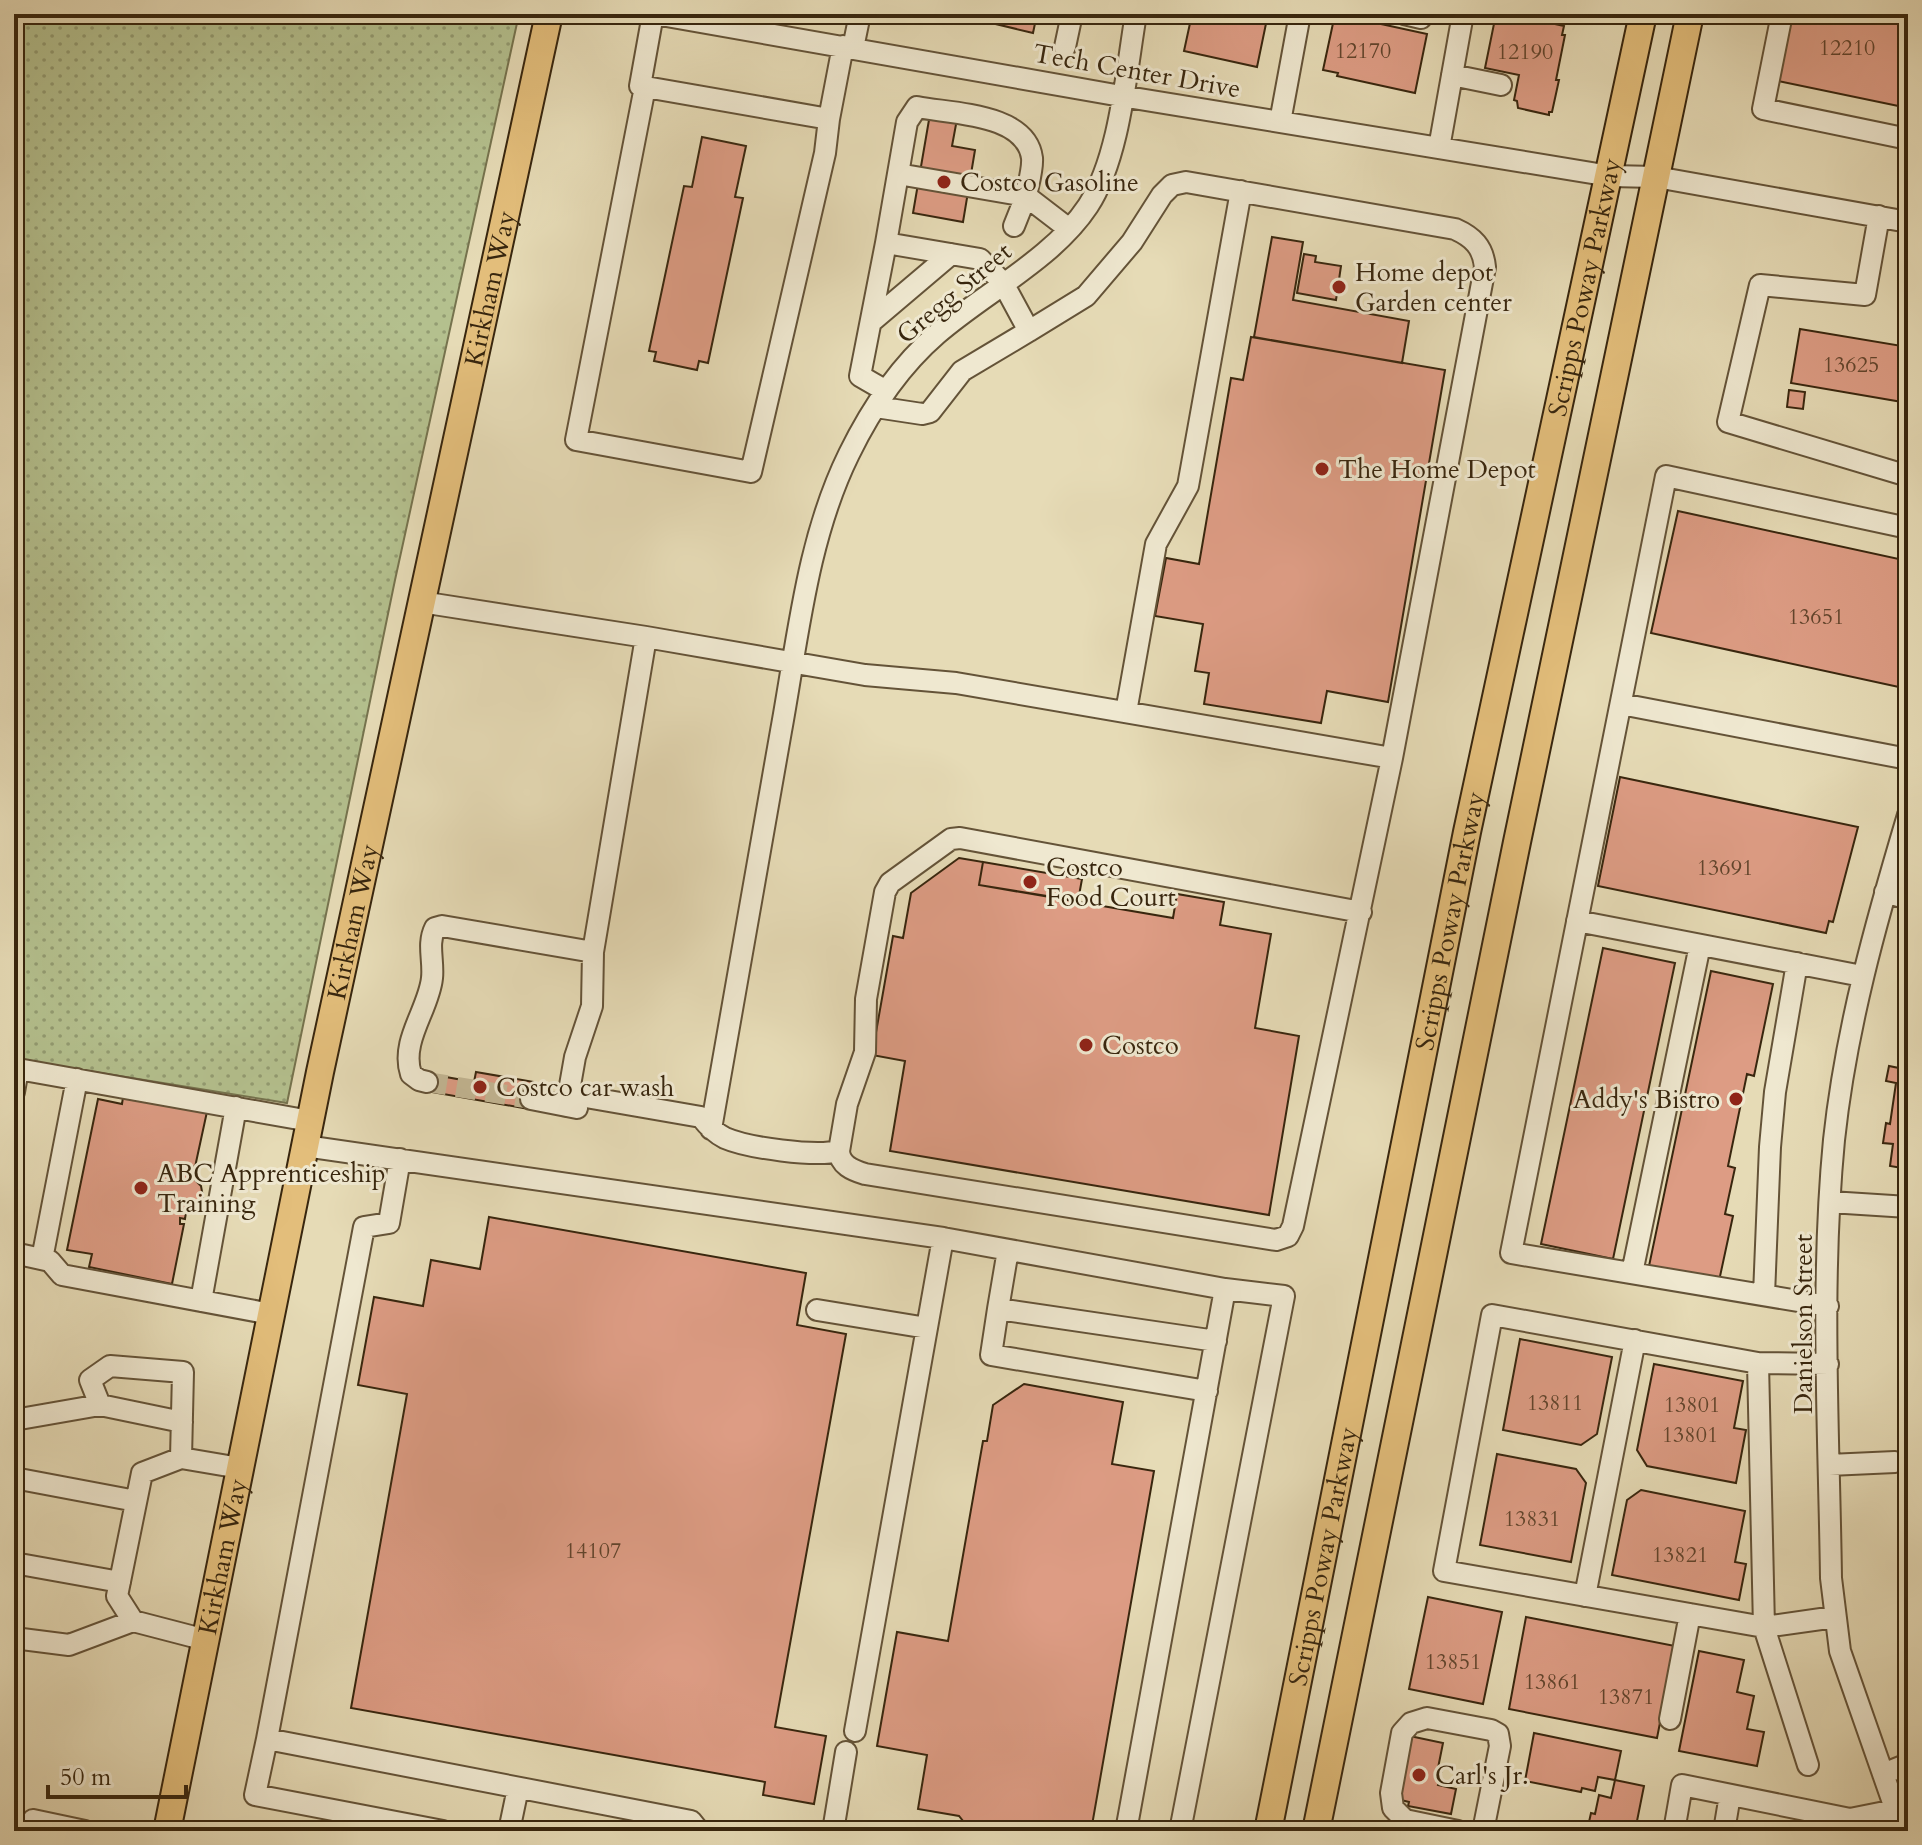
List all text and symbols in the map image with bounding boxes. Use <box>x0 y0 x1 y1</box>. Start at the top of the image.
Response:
house number: 12210 <box>1819 33 1875 63</box>
street label: Tech Center Drive <box>1031 36 1243 106</box>
house number: 12170 <box>1335 36 1391 66</box>
house number: 12190 <box>1497 37 1553 67</box>
street label: Scripps Poway Parkway <box>1539 154 1629 419</box>
place label: Costco Gasoline <box>960 165 1139 200</box>
marker: Costco Gasoline <box>935 173 953 191</box>
street label: Kirkham Way <box>456 207 524 369</box>
street label: Gregg Street <box>889 234 1019 352</box>
place label: Home depot Garden center <box>1355 255 1512 320</box>
marker: Home depot Garden center <box>1330 278 1348 296</box>
house number: 13625 <box>1823 350 1879 380</box>
place label: The Home Depot <box>1338 452 1536 487</box>
marker: The Home Depot <box>1313 460 1331 478</box>
house number: 13651 <box>1788 602 1844 632</box>
street label: Scripps Poway Parkway <box>1406 788 1493 1053</box>
street label: Kirkham Way <box>319 840 386 1003</box>
place label: Costco Food Court <box>1046 850 1176 915</box>
house number: 13691 <box>1697 853 1753 883</box>
marker: Costco Food Court <box>1021 873 1039 891</box>
place label: Costco <box>1102 1028 1179 1063</box>
marker: Costco <box>1077 1036 1095 1054</box>
place label: Costco car wash <box>496 1070 674 1105</box>
marker: Costco car wash <box>471 1078 489 1096</box>
place label: Addy's Bistro <box>1573 1082 1720 1117</box>
marker: Addy's Bistro <box>1727 1090 1745 1108</box>
place label: ABC Apprenticeship Training <box>157 1156 386 1221</box>
marker: ABC Apprenticeship Training <box>132 1179 150 1197</box>
street label: Danielson Street <box>1786 1234 1821 1414</box>
house number: 13811 <box>1527 1388 1583 1418</box>
house number: 13801 <box>1664 1390 1720 1420</box>
house number: 13801 <box>1662 1420 1718 1450</box>
street label: Scripps Poway Parkway <box>1280 1424 1366 1689</box>
street label: Kirkham Way <box>190 1475 255 1638</box>
house number: 13831 <box>1504 1504 1560 1534</box>
house number: 14107 <box>565 1536 621 1566</box>
house number: 13821 <box>1652 1540 1708 1570</box>
house number: 13851 <box>1425 1647 1481 1677</box>
house number: 13861 <box>1524 1667 1580 1697</box>
house number: 13871 <box>1598 1682 1654 1712</box>
scale bar <box>48 1749 186 1799</box>
place label: Carl's Jr. <box>1435 1758 1529 1793</box>
text: 50 m <box>60 1761 112 1794</box>
marker: Carl's Jr. <box>1410 1766 1428 1784</box>

